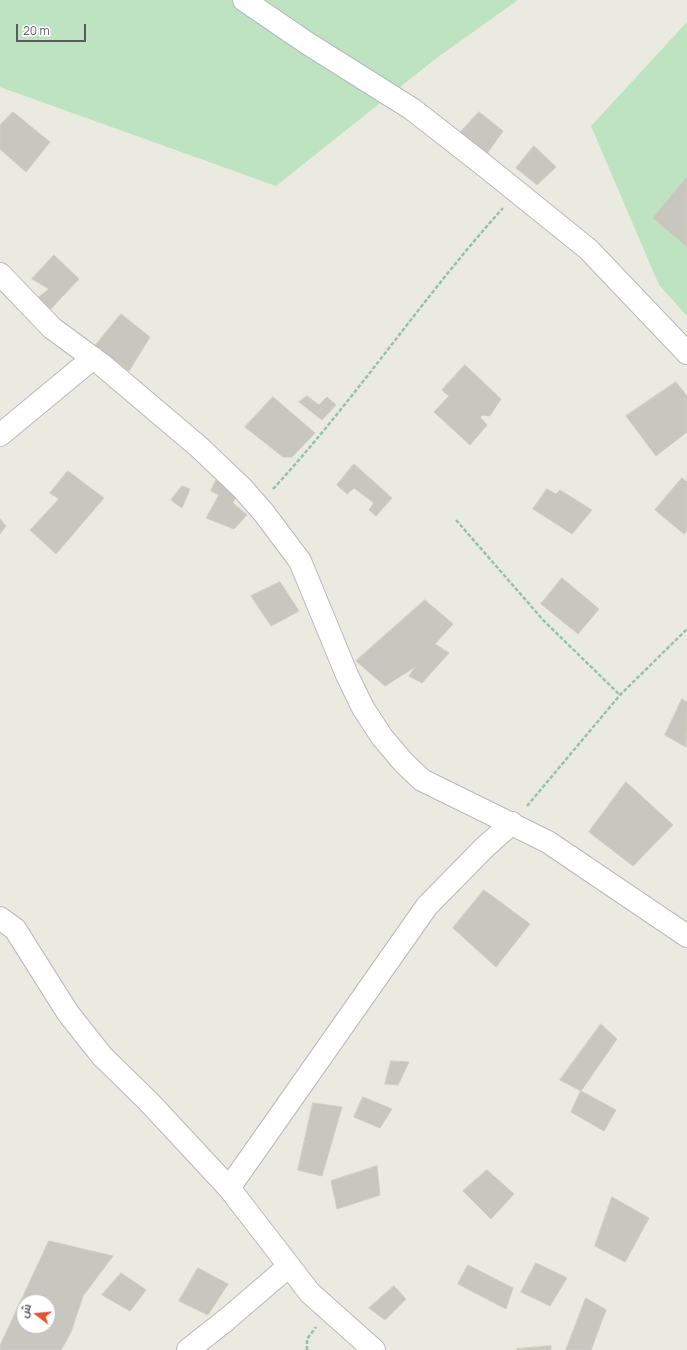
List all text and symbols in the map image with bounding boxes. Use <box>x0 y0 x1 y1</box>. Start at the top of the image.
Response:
scale bar <box>18 16 88 42</box>
text: 20 m <box>23 22 50 39</box>
north arrow <box>16 1294 56 1334</box>
text: ش <box>16 1302 34 1320</box>

